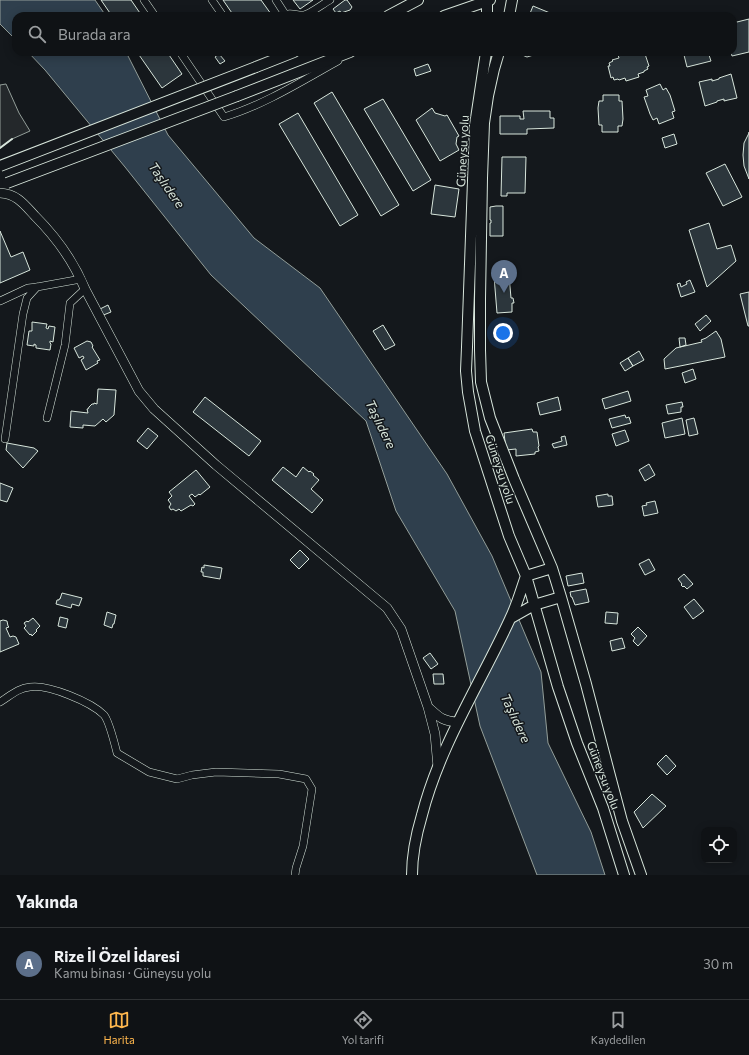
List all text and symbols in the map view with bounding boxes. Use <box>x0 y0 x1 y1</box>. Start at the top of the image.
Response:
search box <box>12 12 737 56</box>
icon: search <box>26 23 48 45</box>
text: Burada ara <box>58 25 131 43</box>
street label: Güneysu yolu <box>453 115 471 187</box>
water label: Taşlıdere <box>145 159 189 211</box>
pin: A <box>491 260 517 293</box>
your location <box>493 323 513 343</box>
water label: Taşlıdere <box>362 397 400 451</box>
street label: Güneysu yolu <box>483 433 519 505</box>
water label: Taşlıdere <box>498 691 534 745</box>
street label: Güneysu yolu <box>585 739 623 811</box>
map controls <box>701 827 737 863</box>
button: locate <box>701 827 737 863</box>
text: Yakında <box>16 891 78 912</box>
text: Rize İl Özel İdaresi <box>54 947 180 965</box>
text: A <box>24 956 34 972</box>
text: 30 m <box>703 956 733 972</box>
text: Kamu binası · Güneysu yolu <box>54 965 211 981</box>
tab: Harita <box>103 1009 135 1046</box>
tab: Yol tarifi <box>342 1009 384 1046</box>
tab: Kaydedilen <box>591 1009 646 1046</box>

